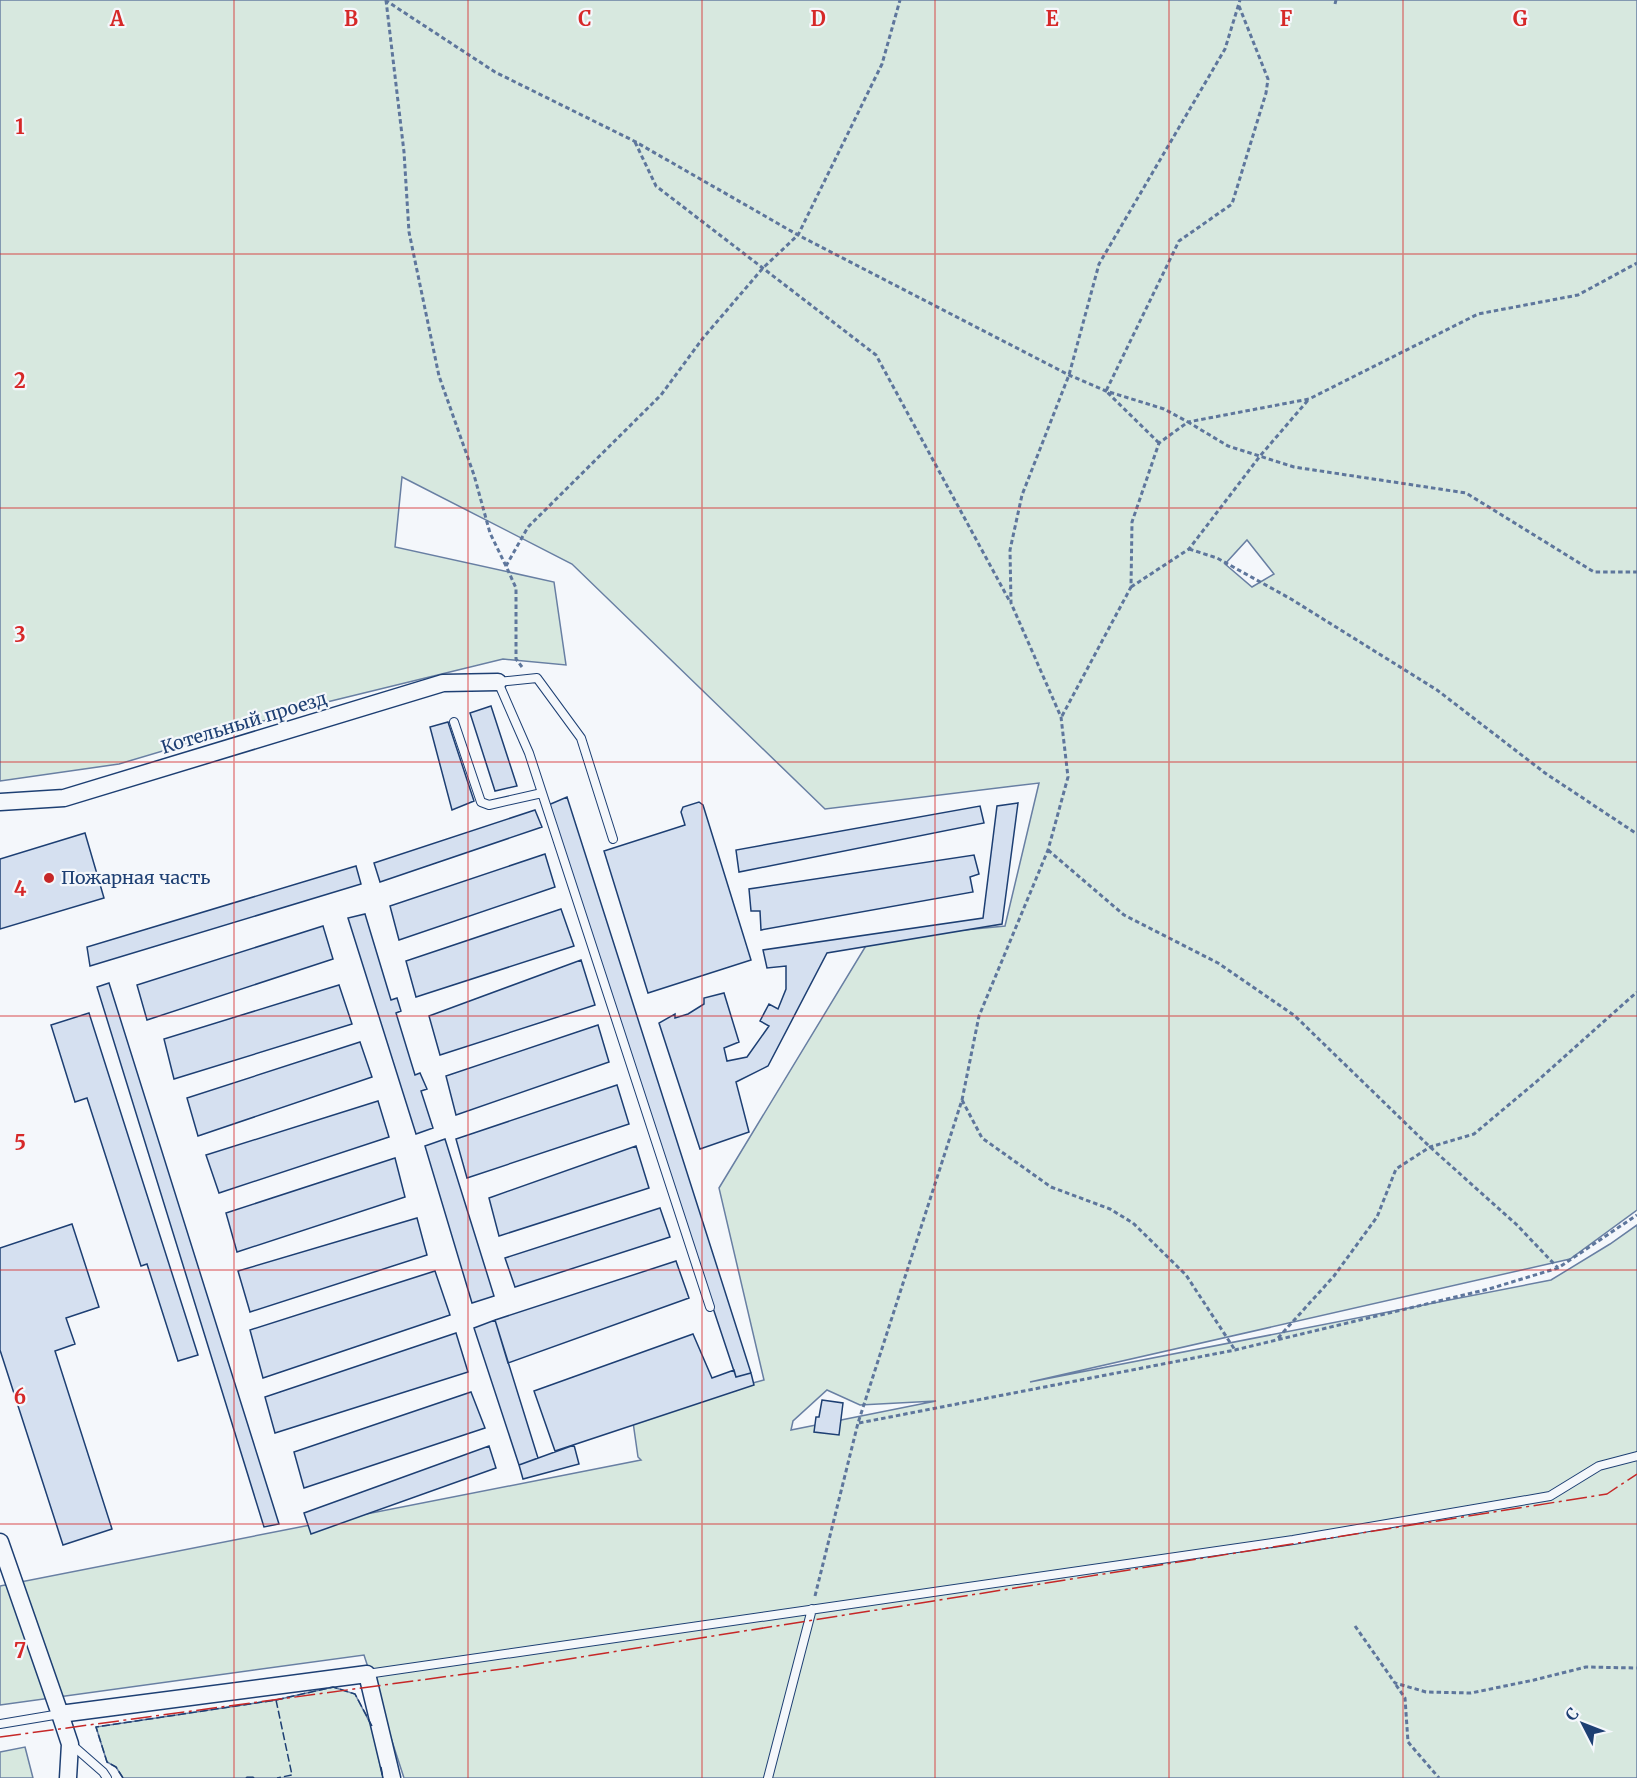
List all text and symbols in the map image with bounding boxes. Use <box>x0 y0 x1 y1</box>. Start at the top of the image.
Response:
text: A <box>109 6 125 31</box>
text: B <box>344 6 358 31</box>
text: C <box>578 6 592 31</box>
text: D <box>810 6 826 31</box>
text: E <box>1045 6 1059 31</box>
text: F <box>1280 6 1293 31</box>
text: G <box>1513 6 1528 31</box>
text: 1 <box>15 114 25 139</box>
text: 2 <box>14 368 26 393</box>
text: 3 <box>14 622 26 647</box>
street label: Котельный проезд <box>158 686 330 759</box>
place label: Пожарная часть <box>61 866 210 889</box>
marker: Пожарная часть <box>42 871 56 885</box>
text: 4 <box>14 876 27 901</box>
text: 5 <box>14 1130 26 1155</box>
text: 6 <box>14 1384 26 1409</box>
text: 7 <box>14 1638 26 1663</box>
north arrow <box>1553 1694 1613 1754</box>
text: С <box>1561 1703 1583 1725</box>

